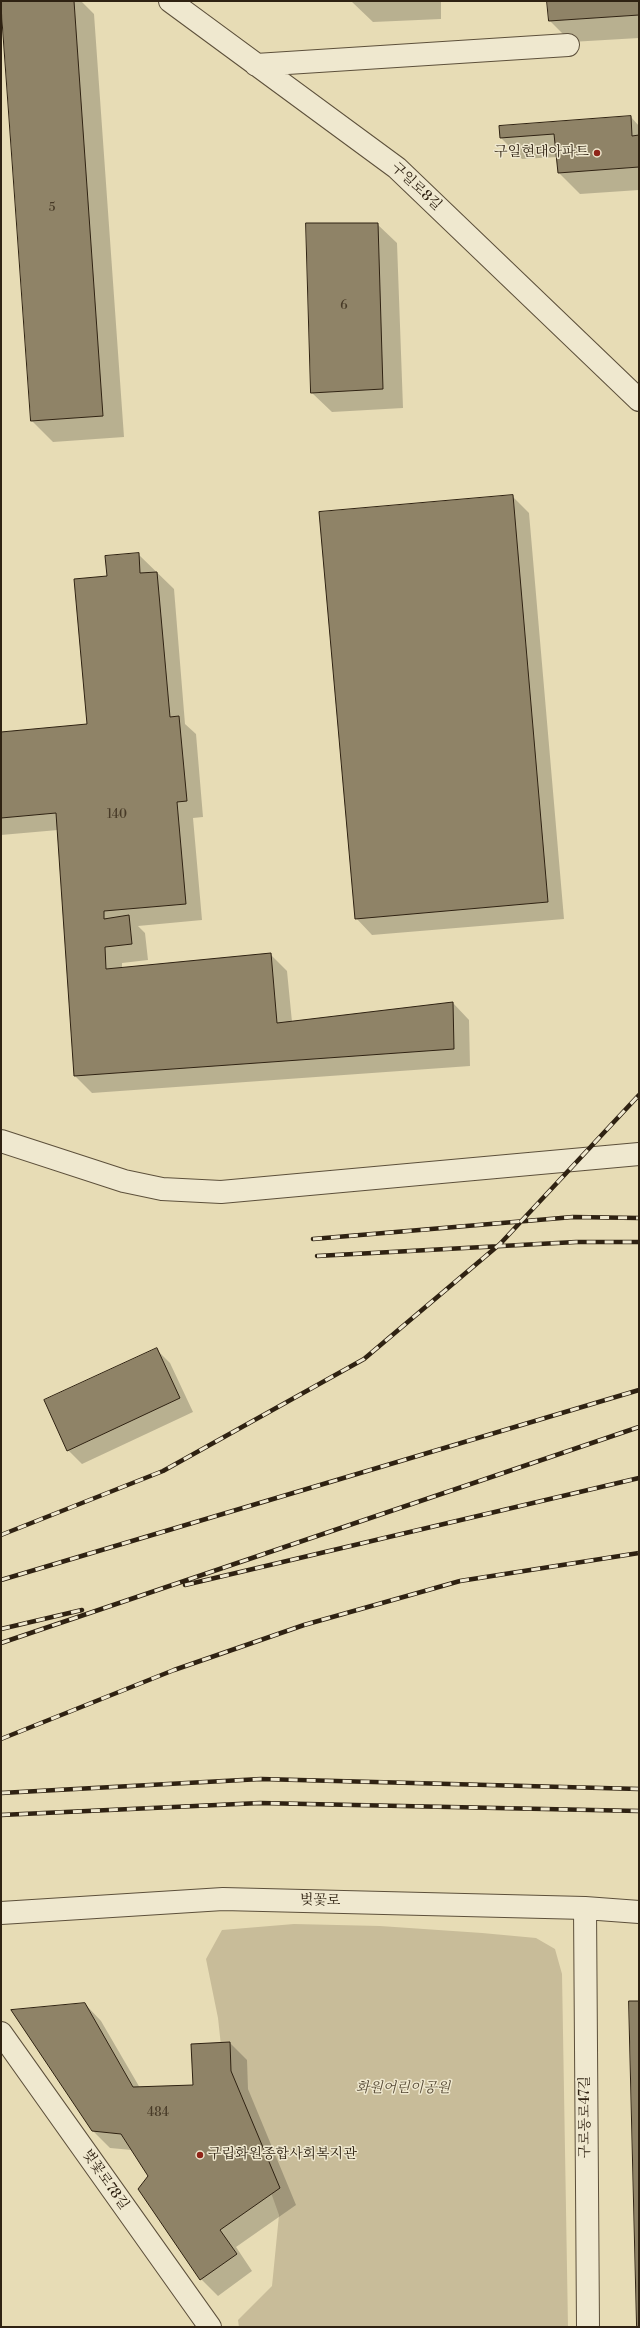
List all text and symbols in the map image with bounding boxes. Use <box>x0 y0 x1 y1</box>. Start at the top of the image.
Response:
place label: 구일현대아파트 <box>494 145 589 161</box>
marker: 구일현대아파트 <box>592 148 602 158</box>
street label: 구일로8길 <box>387 159 445 215</box>
house number: 5 <box>49 201 55 215</box>
house number: 6 <box>340 299 348 313</box>
house number: 140 <box>107 808 127 822</box>
street label: 벚꽃로 <box>300 1892 340 1910</box>
street label: 구로동로47길 <box>578 2076 594 2158</box>
park label: 화원어린이공원 <box>356 2081 450 2097</box>
house number: 484 <box>147 2106 169 2120</box>
street label: 벚꽃로78길 <box>78 2147 132 2213</box>
place label: 구립화원종합사회복지관 <box>208 2147 357 2163</box>
marker: 구립화원종합사회복지관 <box>195 2150 205 2160</box>

